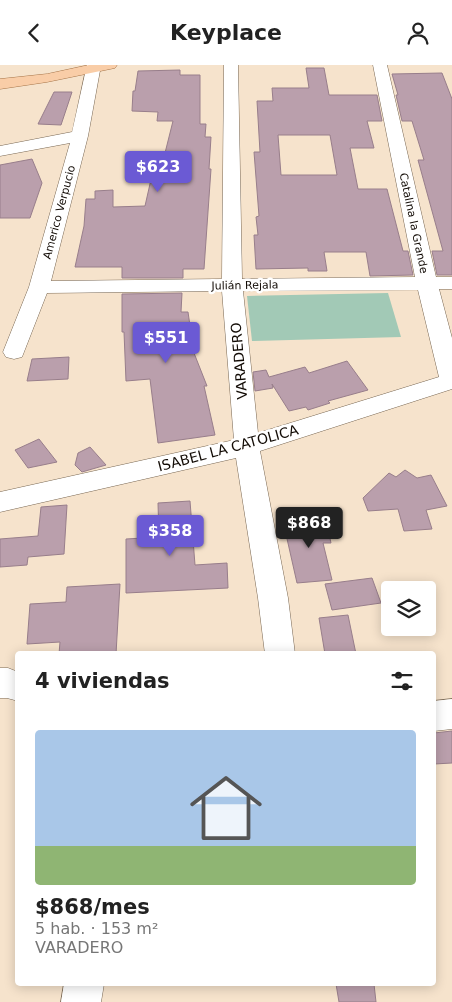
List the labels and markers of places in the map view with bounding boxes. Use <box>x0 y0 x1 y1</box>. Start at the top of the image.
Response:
pin: $623 <box>128 151 188 193</box>
pin: $551 <box>136 321 196 364</box>
pin: $868 <box>279 507 339 549</box>
pin: $358 <box>140 515 200 557</box>

